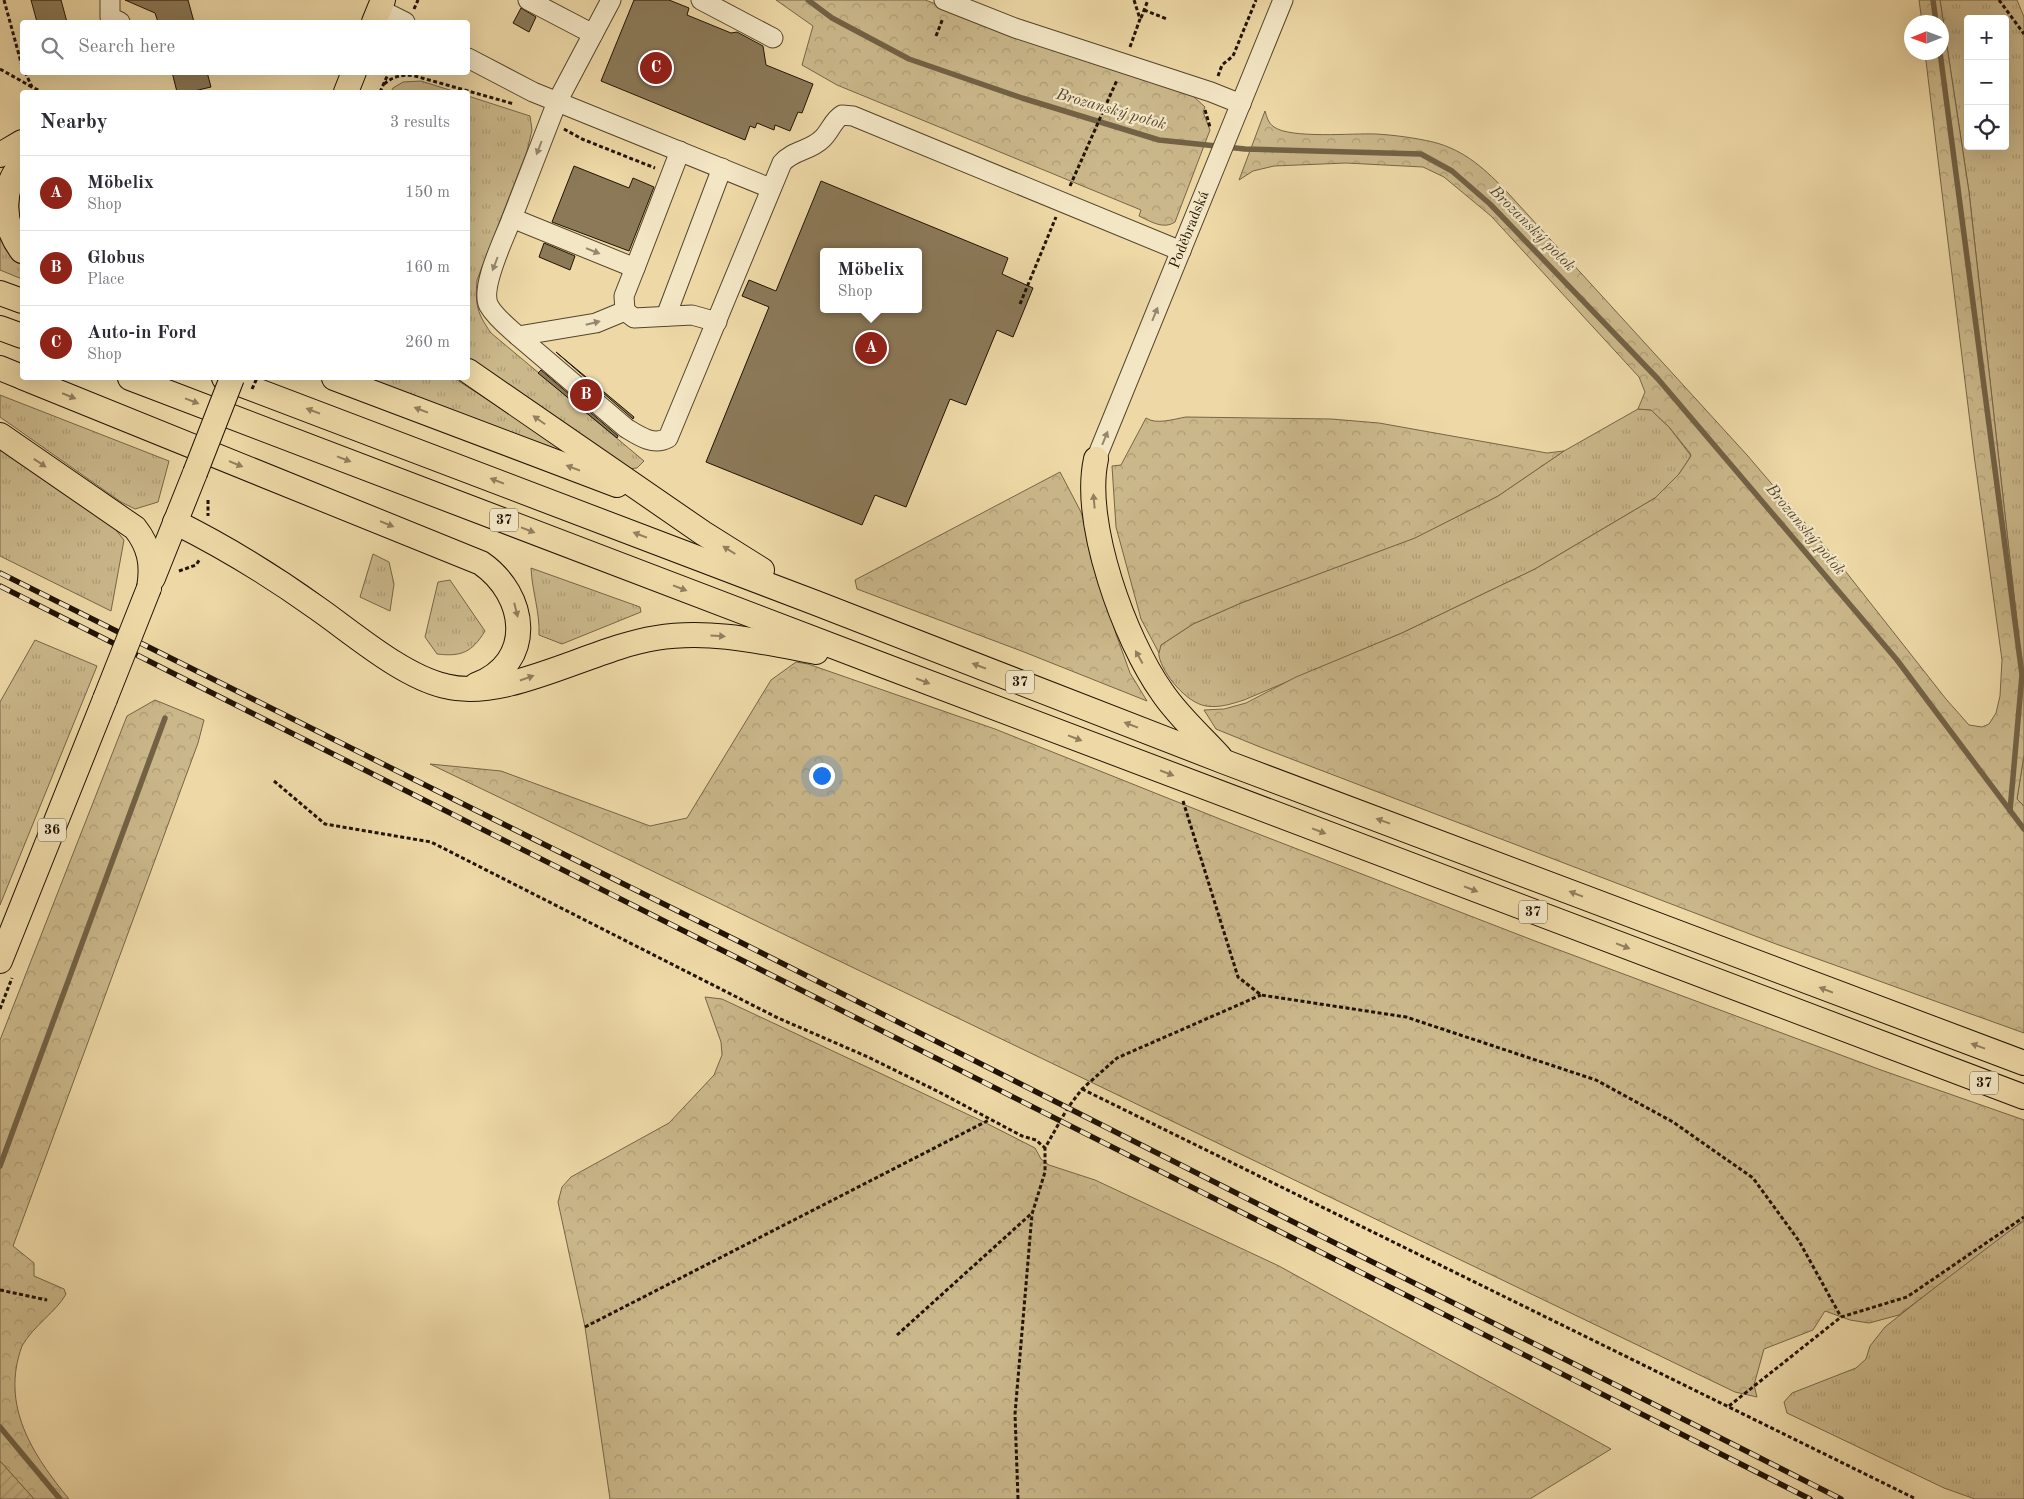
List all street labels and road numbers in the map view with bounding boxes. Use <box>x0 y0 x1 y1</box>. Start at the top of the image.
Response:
street label: Poděbradská <box>1168 188 1213 271</box>
road number: 37 <box>490 508 518 532</box>
road number: 37 <box>1006 670 1034 694</box>
road number: 36 <box>38 818 66 842</box>
road number: 37 <box>1519 900 1547 924</box>
road number: 37 <box>1970 1072 1998 1094</box>

